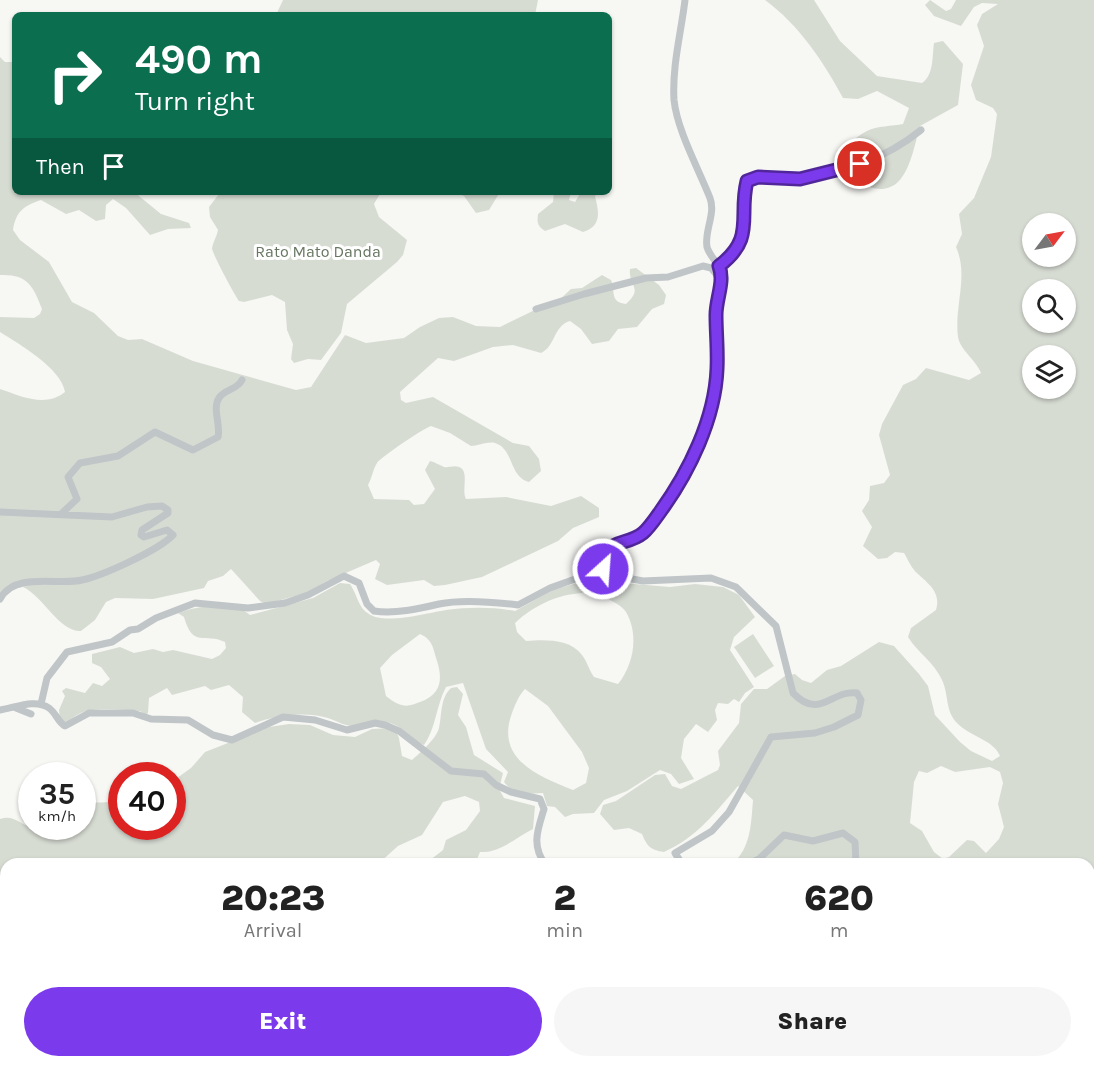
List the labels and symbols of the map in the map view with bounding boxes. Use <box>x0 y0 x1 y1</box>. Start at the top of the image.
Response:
pin <box>834 138 885 189</box>
north arrow <box>1022 213 1076 267</box>
park label: Rato Mato Danda <box>255 242 381 261</box>
position arrow <box>571 537 635 601</box>
speed limit sign: 40 <box>108 762 186 840</box>

